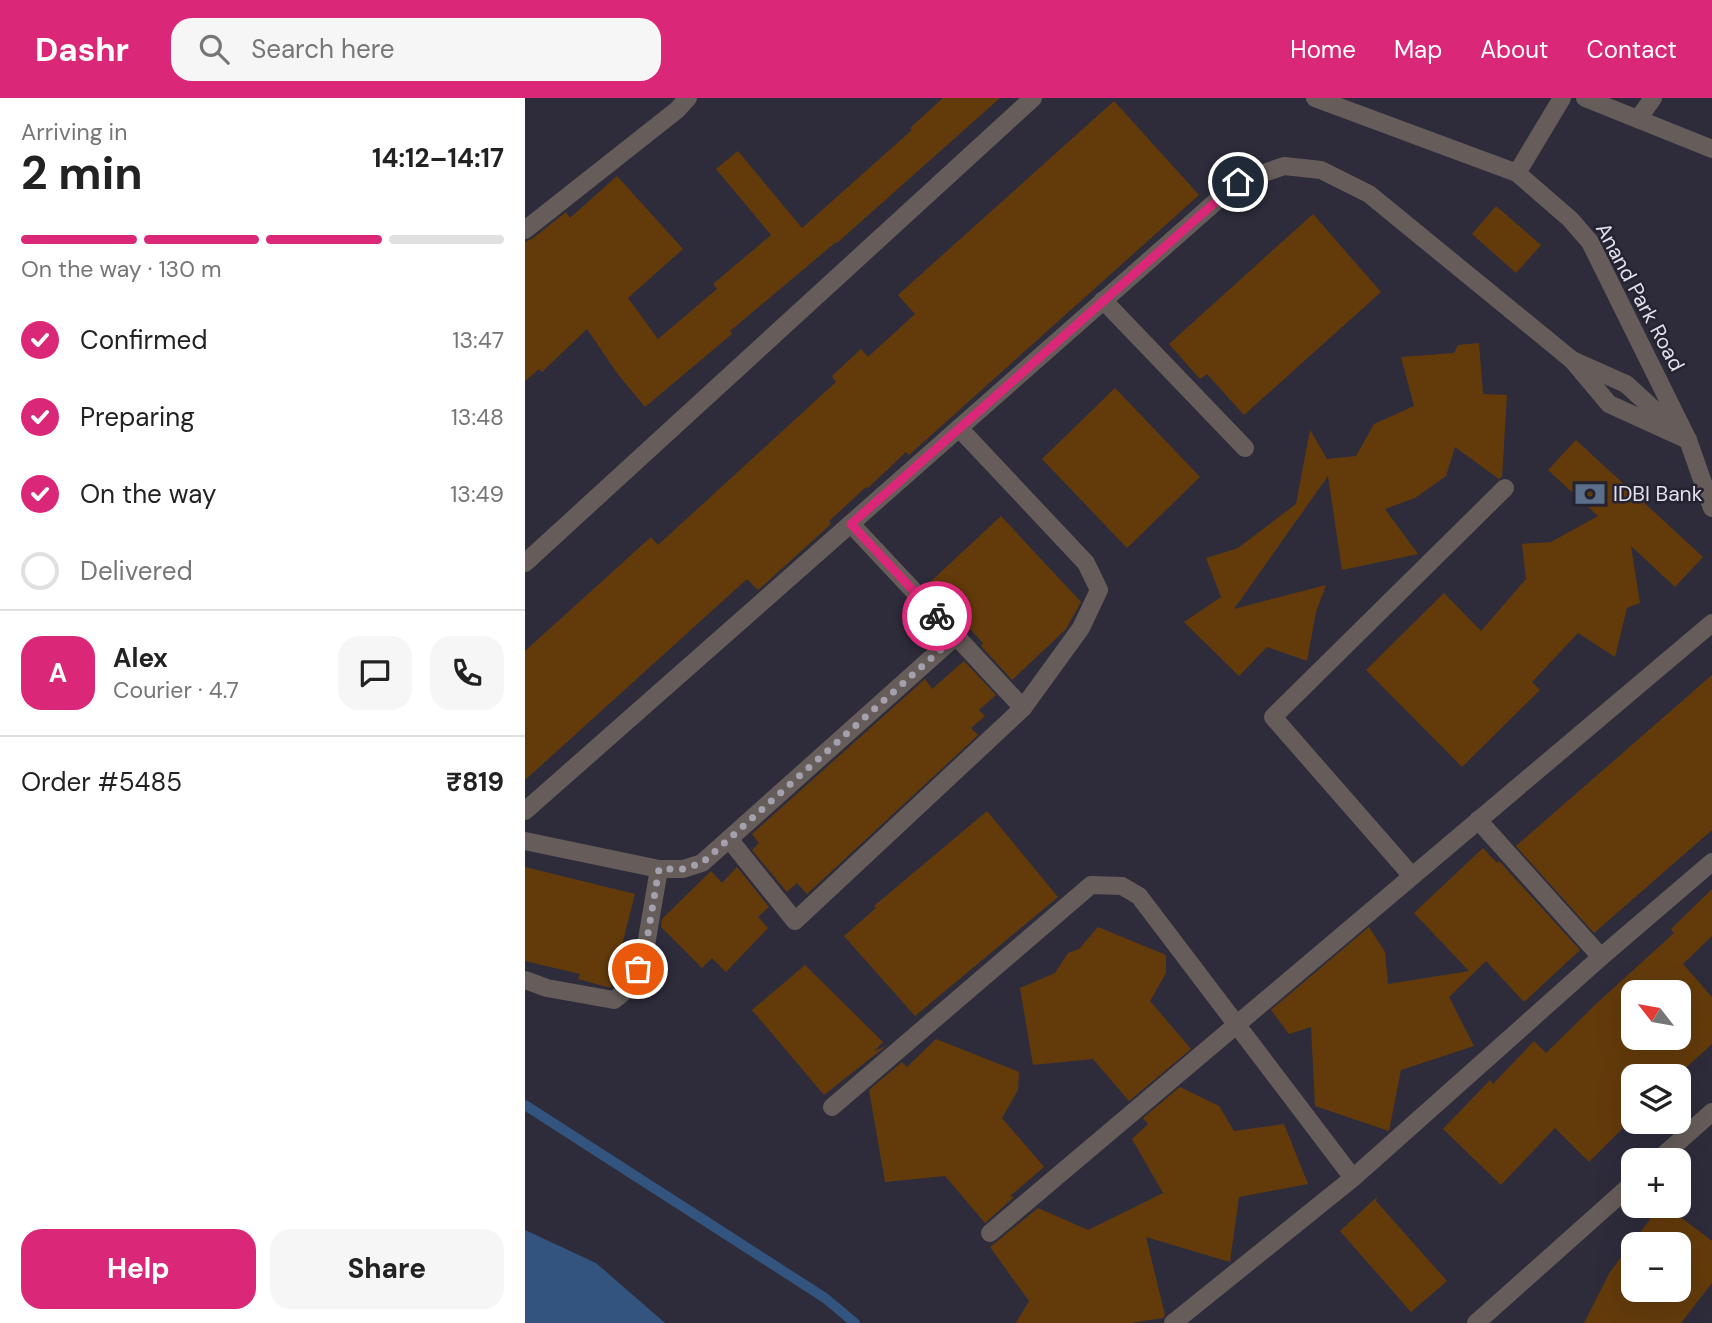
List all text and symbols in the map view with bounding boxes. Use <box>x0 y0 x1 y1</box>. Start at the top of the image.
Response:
search box <box>171 18 661 81</box>
text: Dashr <box>35 28 129 71</box>
icon: search <box>195 30 233 68</box>
text: Search here <box>251 32 395 66</box>
text: Home <box>1290 34 1356 65</box>
text: Map <box>1394 34 1442 65</box>
text: About <box>1480 34 1549 65</box>
text: Contact <box>1587 34 1677 65</box>
text: Arriving in <box>21 117 127 147</box>
text: 14:12–14:17 <box>372 141 504 175</box>
text: 2 min <box>21 143 143 203</box>
pin <box>1208 152 1268 212</box>
icon: home <box>1219 163 1257 201</box>
street label: Anand Park Road <box>1589 218 1691 376</box>
text: On the way · 130 m <box>21 254 222 284</box>
icon: check <box>21 321 59 359</box>
text: Confirmed <box>80 323 207 357</box>
text: 13:47 <box>452 325 504 355</box>
icon: check <box>21 398 59 436</box>
text: Preparing <box>80 400 195 434</box>
text: 13:48 <box>451 402 504 432</box>
icon: check <box>21 475 59 513</box>
text: On the way <box>80 477 216 511</box>
bank icon: IDBI Bank <box>1573 477 1607 511</box>
text: 13:49 <box>450 479 504 509</box>
place label: IDBI Bank <box>1613 480 1703 508</box>
text: Delivered <box>80 554 193 588</box>
courier <box>902 581 972 651</box>
icon: bike <box>918 597 956 635</box>
button: chat <box>338 636 412 710</box>
button: phone <box>430 636 504 710</box>
text: Alex <box>113 641 168 675</box>
text: A <box>49 656 67 690</box>
text: Courier · 4.7 <box>113 675 239 705</box>
text: Order #5485 <box>21 765 182 799</box>
text: ₹819 <box>446 765 504 799</box>
pin <box>608 939 668 999</box>
icon: bag <box>619 950 657 988</box>
north arrow <box>1621 980 1691 1050</box>
map controls <box>1621 980 1691 1302</box>
button: layers <box>1621 1064 1691 1134</box>
button: + <box>1621 1148 1691 1218</box>
button: Help <box>21 1229 256 1309</box>
button: Share <box>270 1229 504 1309</box>
button: − <box>1621 1232 1691 1302</box>

